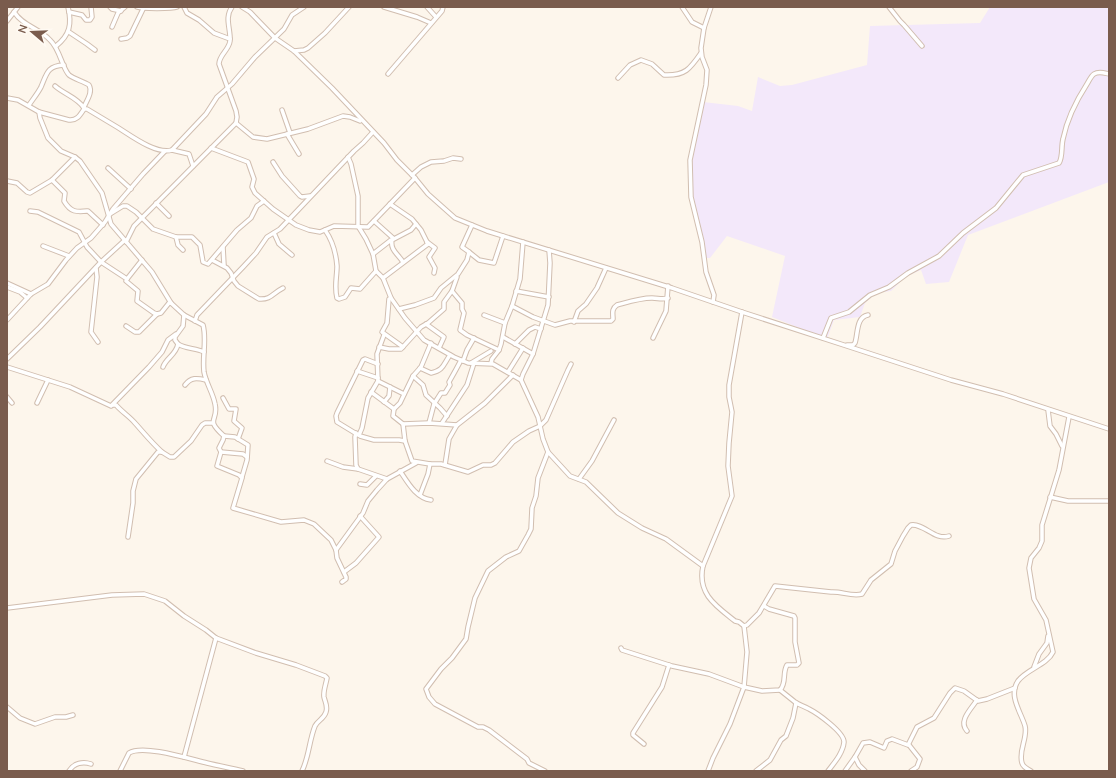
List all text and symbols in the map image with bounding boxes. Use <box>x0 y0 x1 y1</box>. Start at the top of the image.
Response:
north arrow <box>12 12 52 52</box>
text: N <box>15 23 31 35</box>

